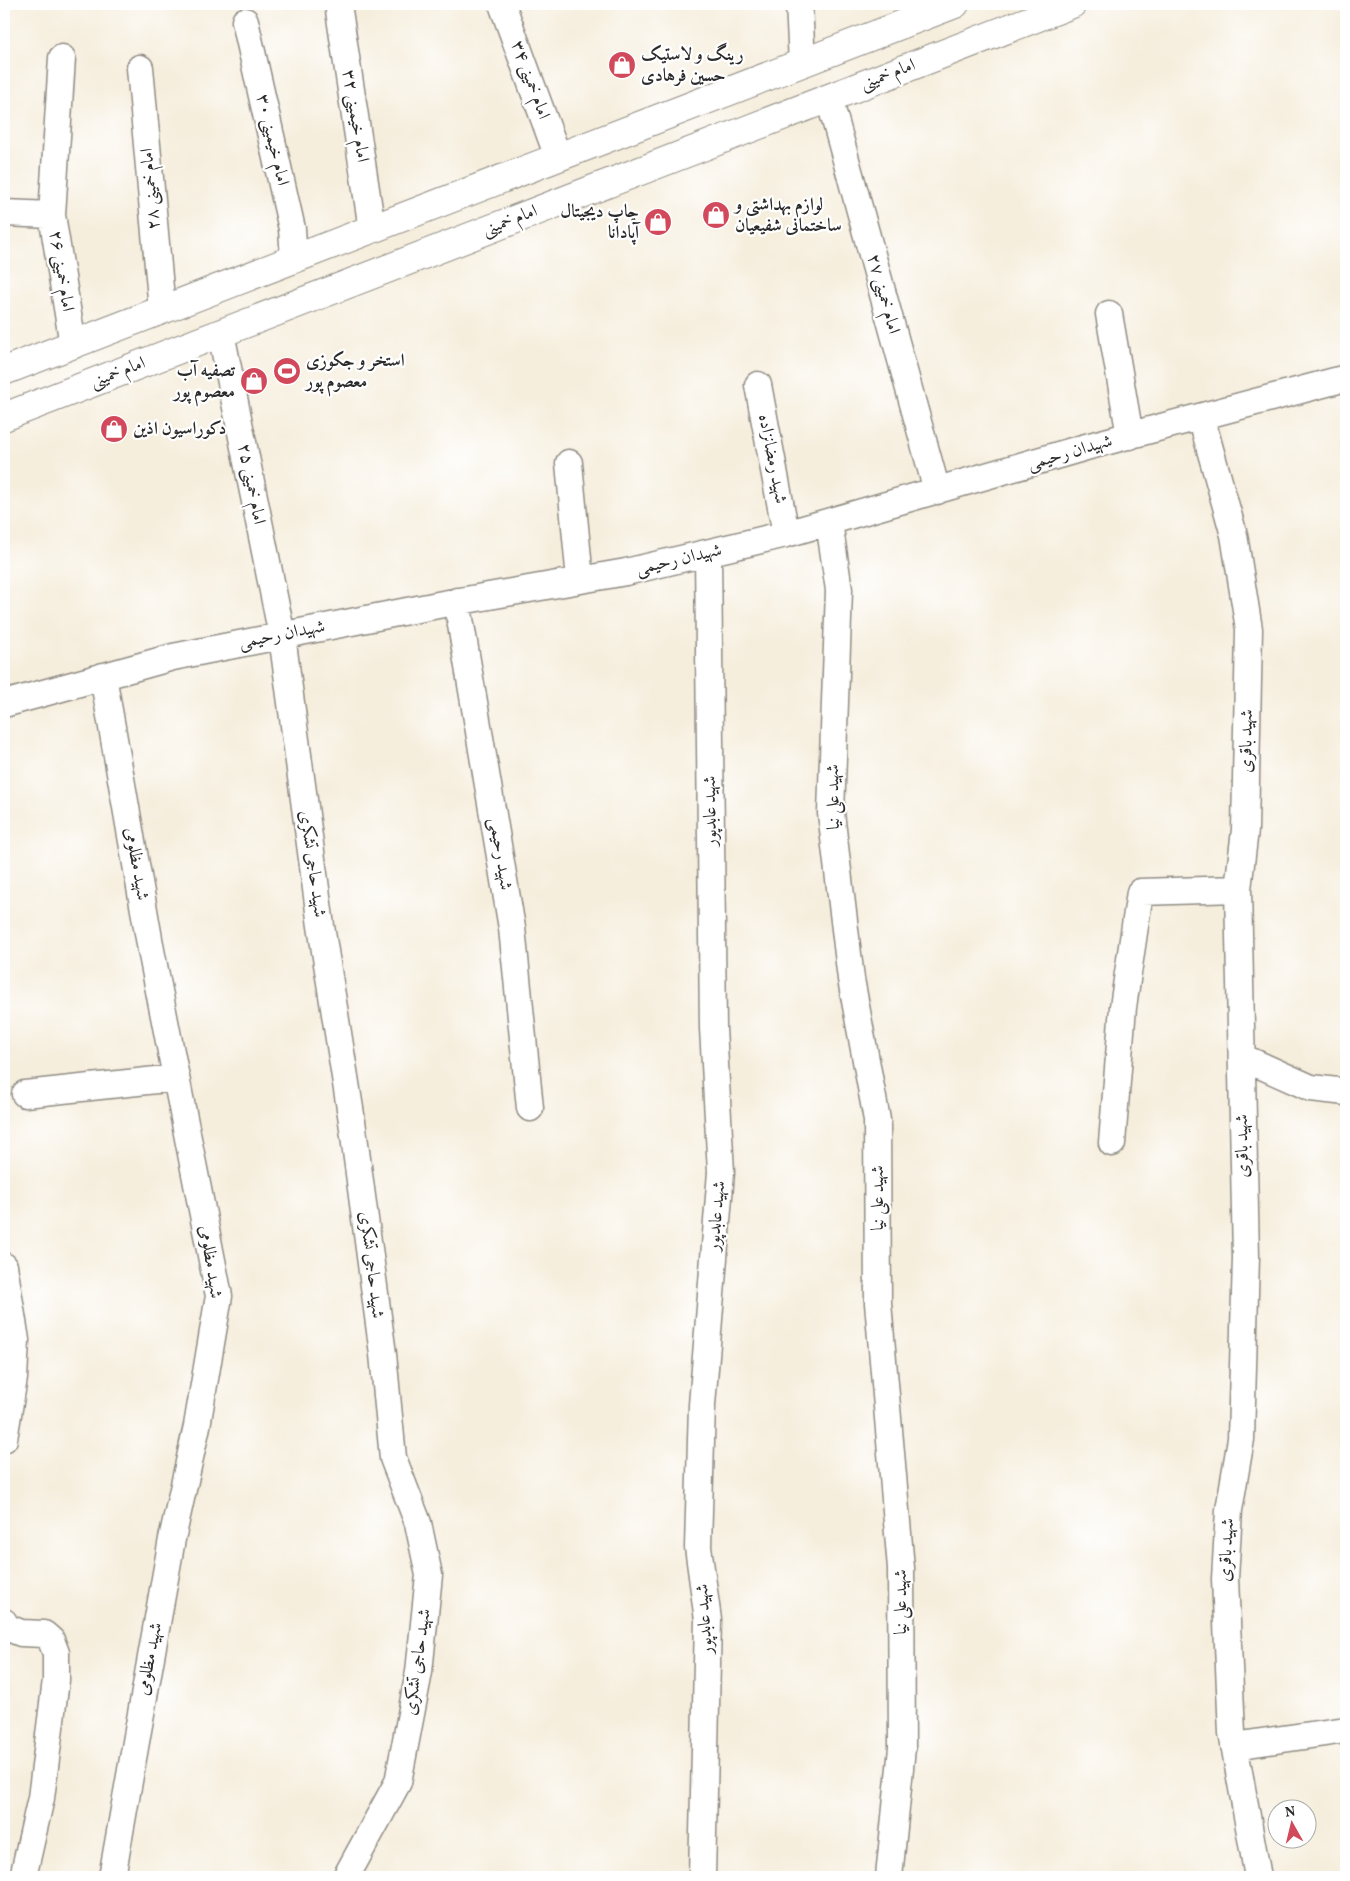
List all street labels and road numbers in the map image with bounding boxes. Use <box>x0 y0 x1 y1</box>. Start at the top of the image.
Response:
street label: امام خمینی ۳۴ <box>502 37 556 124</box>
street label: امام خمینی <box>857 53 920 99</box>
street label: امام خیمینی ۳۲ <box>333 68 375 164</box>
street label: امام خیمینی ۳۰ <box>247 92 295 189</box>
street label: امام خمینی ۲۸ <box>135 147 169 231</box>
street label: امام خمینی <box>479 199 542 245</box>
street label: امام خمینی ۲۶ <box>40 229 80 314</box>
street label: امام خمینی ۲۷ <box>858 251 906 337</box>
street label: امام خمینی <box>87 351 150 397</box>
street label: شهید رمضانزاده <box>751 412 793 506</box>
street label: شهیدان رحیمی <box>1025 429 1115 477</box>
street label: امام خمینی ۲۵ <box>229 441 271 527</box>
street label: شهیدان رحیمی <box>634 538 724 582</box>
street label: شهیدان رحیمی <box>237 614 327 656</box>
street label: شهید باقری <box>1234 709 1260 773</box>
street label: شهید علی نیا <box>821 764 847 830</box>
street label: شهید عابدپور <box>698 775 724 849</box>
street label: شهید حاجی تشکری <box>292 809 332 919</box>
street label: شهید رحیمی <box>482 816 518 892</box>
street label: شهید مظلومی <box>117 826 155 902</box>
street label: شهید باقری <box>1230 1114 1256 1178</box>
street label: شهید علی نیا <box>866 1165 891 1231</box>
street label: شهید عابدپور <box>701 1180 733 1254</box>
street label: شهید حاجی تشکری <box>352 1210 390 1320</box>
street label: شهید مظلومی <box>192 1224 228 1300</box>
street label: شهید باقری <box>1213 1518 1241 1582</box>
street label: شهید علی نیا <box>889 1569 914 1635</box>
street label: شهید عابدپور <box>690 1583 720 1657</box>
street label: شهید حاجی تشکری <box>398 1607 438 1717</box>
street label: شهید مظلومی <box>131 1620 169 1698</box>

